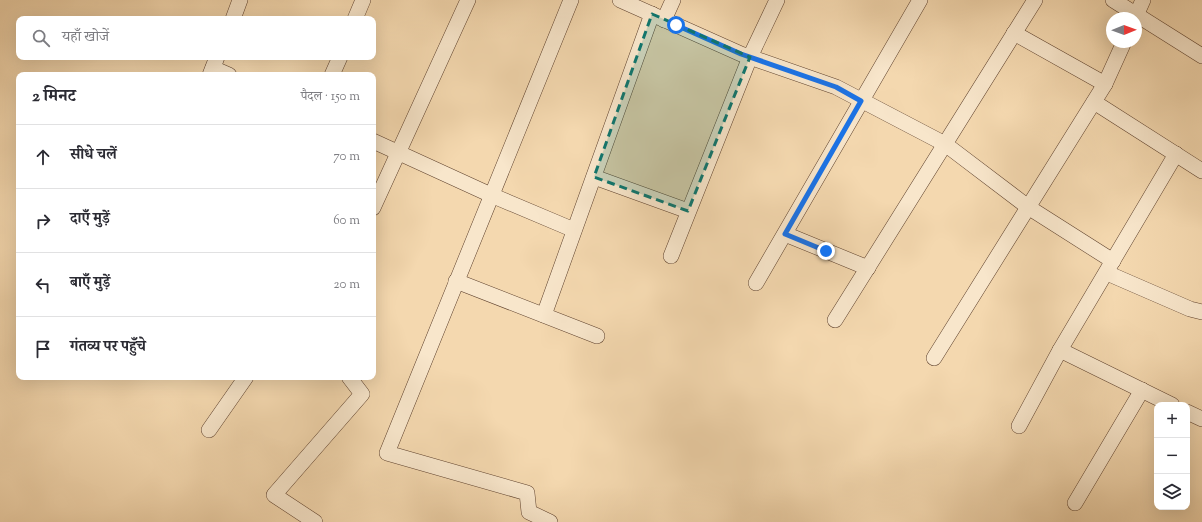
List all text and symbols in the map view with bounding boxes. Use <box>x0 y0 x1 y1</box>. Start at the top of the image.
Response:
north arrow <box>1106 12 1142 48</box>
search box <box>16 16 376 60</box>
route start <box>667 16 685 34</box>
icon: search <box>30 27 52 49</box>
text: यहाँ खोजें <box>62 27 109 48</box>
text: 2 मिनट <box>32 85 76 109</box>
text: पैदल · 150 m <box>301 88 360 106</box>
text: सीधे चलें <box>70 145 117 166</box>
icon: ahead <box>32 146 54 168</box>
text: 70 m <box>333 148 360 166</box>
text: दाएँ मुड़ें <box>70 209 110 230</box>
icon: right <box>32 210 54 232</box>
text: 60 m <box>333 212 360 230</box>
route end <box>817 242 835 260</box>
text: बाएँ मुड़ें <box>70 273 110 294</box>
icon: left <box>32 274 54 296</box>
text: 20 m <box>334 276 360 294</box>
text: गंतव्य पर पहुँचे <box>70 337 146 358</box>
icon: arrive <box>32 338 54 360</box>
map controls <box>1154 402 1190 510</box>
button: + <box>1154 402 1190 438</box>
button: − <box>1154 438 1190 474</box>
button: layers <box>1154 474 1190 510</box>

